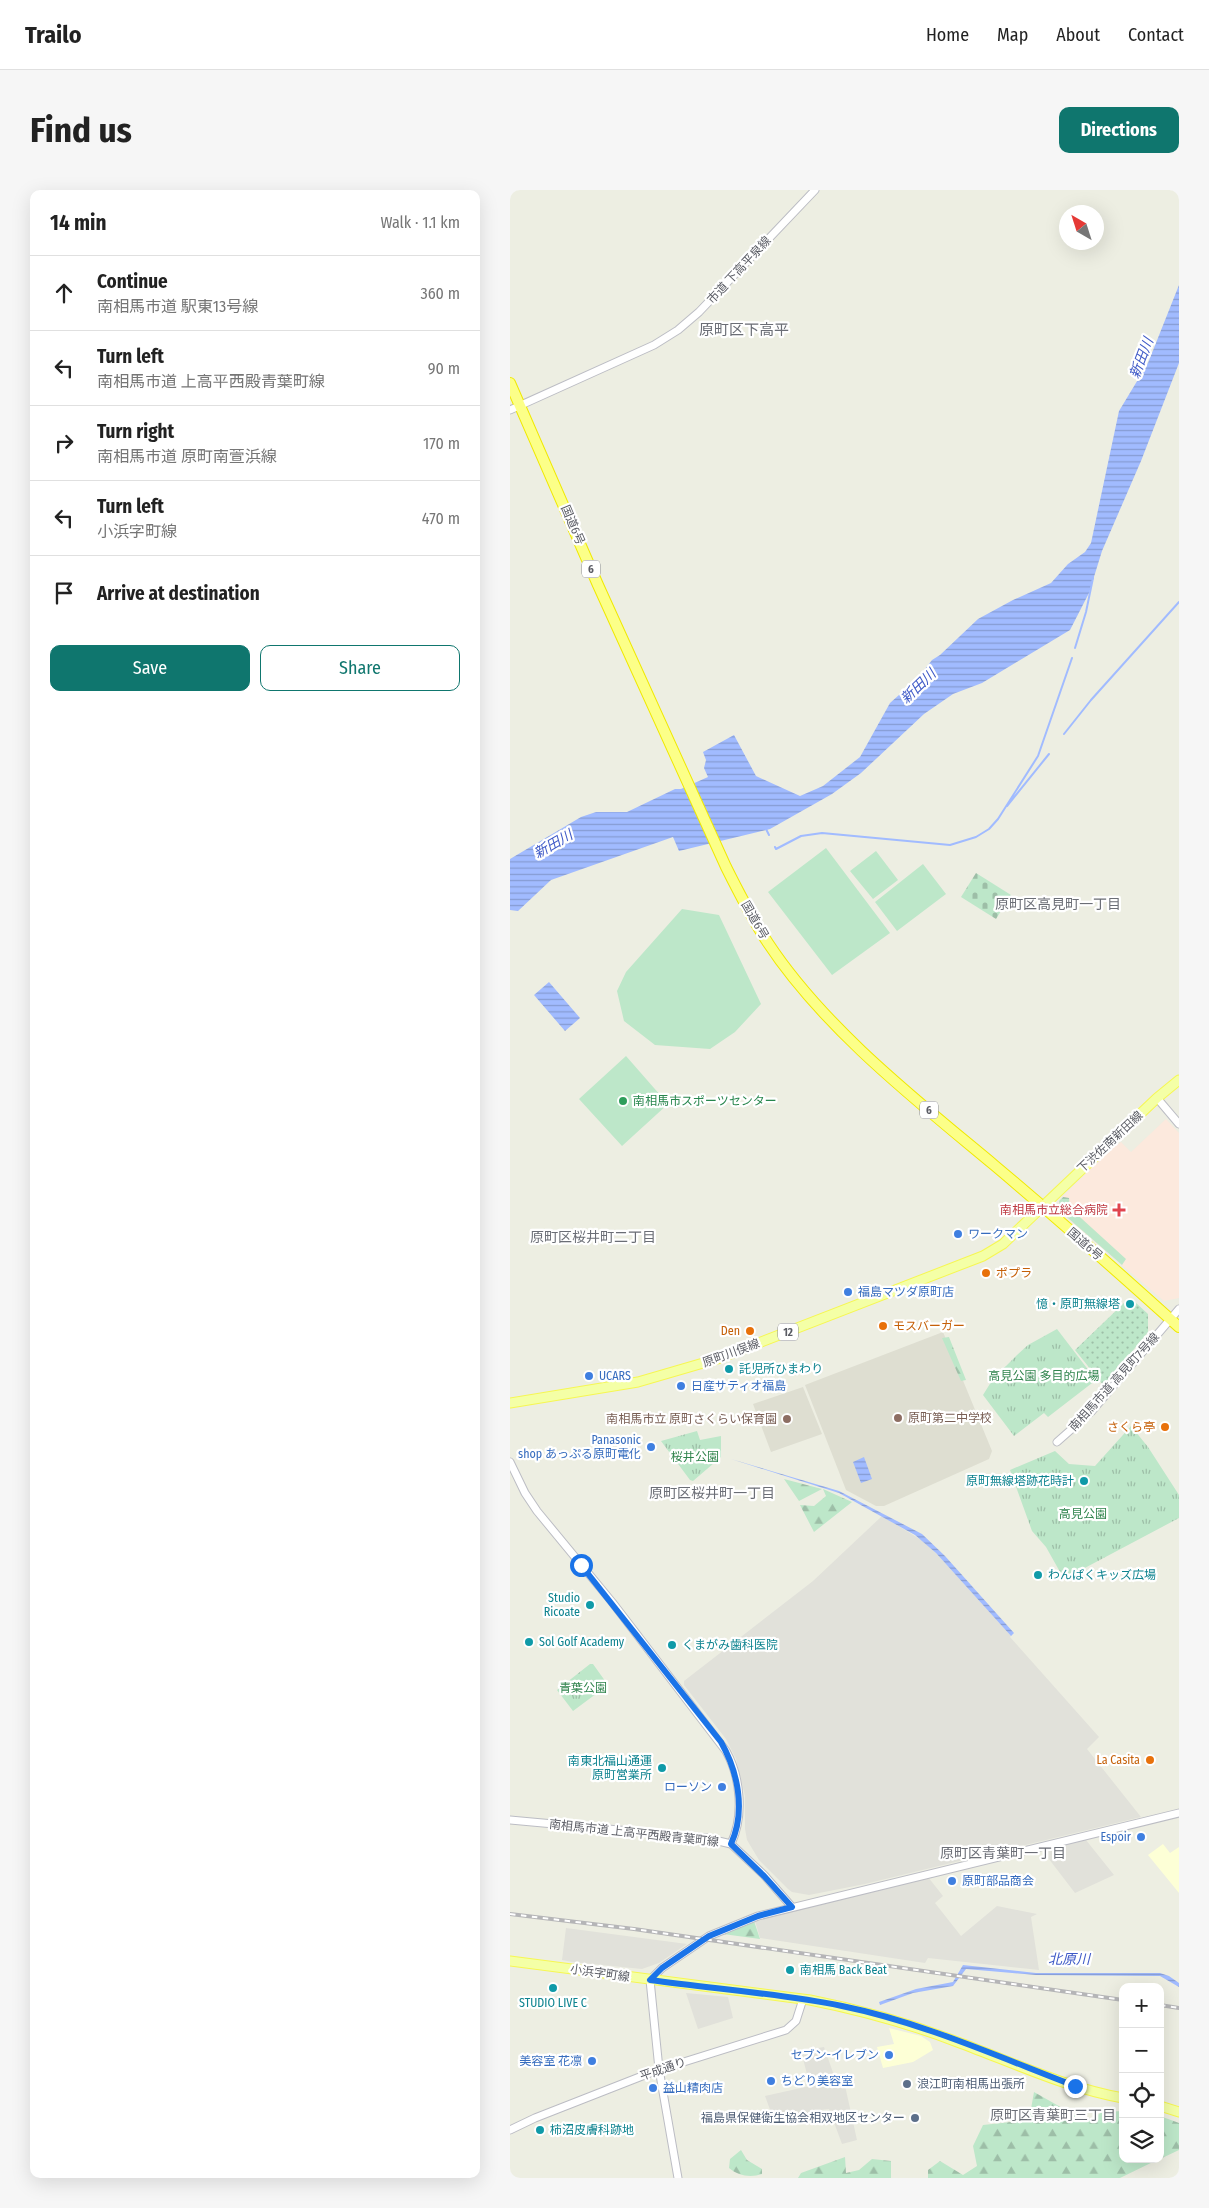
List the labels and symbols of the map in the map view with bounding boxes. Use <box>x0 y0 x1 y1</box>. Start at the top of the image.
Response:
north arrow <box>1059 205 1104 250</box>
street label: 市道 下高平泉線 <box>704 233 774 307</box>
district label: 原町区下高平 <box>699 321 789 339</box>
water label: 新田川 <box>1126 334 1158 381</box>
street label: 国道6号 <box>558 503 588 547</box>
road number: 6 <box>582 560 600 578</box>
water label: 新田川 <box>897 664 941 707</box>
water label: 新田川 <box>531 826 577 862</box>
district label: 原町区高見町一丁目 <box>995 896 1121 913</box>
street label: 国道6号 <box>738 898 772 942</box>
place label: 南相馬市スポーツセンター <box>633 1094 777 1108</box>
marker: 南相馬市スポーツセンター <box>617 1095 629 1107</box>
road number: 6 <box>920 1102 938 1118</box>
street label: 下渋佐南新田線 <box>1075 1108 1145 1176</box>
place label: 南相馬市立総合病院 <box>1000 1203 1108 1217</box>
marker: 南相馬市立総合病院 <box>1112 1203 1126 1217</box>
street label: 国道6号 <box>1065 1225 1105 1263</box>
place label: ワークマン <box>968 1227 1028 1241</box>
marker: ワークマン <box>952 1228 964 1240</box>
district label: 原町区桜井町二丁目 <box>530 1229 656 1246</box>
place label: ポプラ <box>996 1266 1032 1280</box>
marker: ポプラ <box>980 1267 992 1279</box>
place label: 福島マツダ原町店 <box>858 1285 954 1299</box>
marker: 福島マツダ原町店 <box>842 1286 854 1298</box>
place label: 憶・原町無線塔 <box>1036 1297 1120 1311</box>
marker: 憶・原町無線塔 <box>1124 1298 1136 1310</box>
place label: モスバーガー <box>893 1319 965 1333</box>
marker: モスバーガー <box>877 1320 889 1332</box>
place label: Den <box>721 1324 740 1338</box>
road number: 12 <box>778 1324 798 1340</box>
marker: Den <box>744 1325 756 1337</box>
street label: 南相馬市道 高見町7号線 <box>1066 1330 1162 1434</box>
street label: 原町川俣線 <box>700 1336 762 1370</box>
place label: 託児所ひまわり <box>739 1362 823 1376</box>
marker: 託児所ひまわり <box>723 1363 735 1375</box>
place label: UCARS <box>599 1369 631 1383</box>
park label: 高見公園 多目的広場 <box>989 1369 1099 1383</box>
marker: UCARS <box>583 1370 595 1382</box>
place label: 日産サティオ福島 <box>691 1379 786 1393</box>
marker: 日産サティオ福島 <box>675 1380 687 1392</box>
place label: 原町第二中学校 <box>908 1411 992 1425</box>
place label: 南相馬市立 原町さくらい保育園 <box>606 1412 777 1426</box>
marker: 原町第二中学校 <box>892 1412 904 1424</box>
marker: 南相馬市立 原町さくらい保育園 <box>781 1413 793 1425</box>
place label: さくら亭 <box>1107 1420 1155 1434</box>
marker: さくら亭 <box>1159 1421 1171 1433</box>
place label: Panasonic shop あっぷる原町電化 <box>518 1433 641 1461</box>
marker: Panasonic shop あっぷる原町電化 <box>645 1441 657 1453</box>
park label: 桜井公園 <box>671 1450 719 1464</box>
place label: 原町無線塔跡花時計 <box>966 1474 1074 1488</box>
marker: 原町無線塔跡花時計 <box>1078 1475 1090 1487</box>
district label: 原町区桜井町一丁目 <box>649 1485 775 1502</box>
park label: 高見公園 <box>1059 1507 1107 1521</box>
route start <box>570 1554 593 1577</box>
place label: わんぱくキッズ広場 <box>1048 1568 1156 1582</box>
marker: わんぱくキッズ広場 <box>1032 1569 1044 1581</box>
place label: Studio Ricoate <box>544 1591 580 1619</box>
marker: Studio Ricoate <box>584 1599 596 1611</box>
place label: Sol Golf Academy <box>539 1635 625 1649</box>
marker: Sol Golf Academy <box>523 1636 535 1648</box>
place label: くまがみ歯科医院 <box>682 1638 778 1652</box>
marker: くまがみ歯科医院 <box>666 1639 678 1651</box>
park label: 青葉公園 <box>559 1681 607 1695</box>
place label: La Casita <box>1096 1753 1140 1767</box>
place label: 南東北福山通運 原町営業所 <box>568 1754 652 1782</box>
marker: La Casita <box>1144 1754 1156 1766</box>
marker: 南東北福山通運 原町営業所 <box>656 1762 668 1774</box>
place label: ローソン <box>664 1780 712 1794</box>
marker: ローソン <box>716 1781 728 1793</box>
street label: 南相馬市道 上高平西殿青葉町線 <box>548 1817 720 1849</box>
place label: Espoir <box>1100 1830 1132 1844</box>
marker: Espoir <box>1135 1831 1147 1843</box>
district label: 原町区青葉町一丁目 <box>940 1845 1066 1862</box>
place label: 原町部品商会 <box>962 1874 1034 1888</box>
marker: 原町部品商会 <box>946 1875 958 1887</box>
water label: 北原川 <box>1048 1951 1092 1968</box>
street label: 小浜字町線 <box>569 1962 631 1984</box>
place label: 南相馬 Back Beat <box>800 1963 887 1977</box>
marker: 南相馬 Back Beat <box>784 1964 796 1976</box>
marker: STUDIO LIVE C <box>547 1982 559 1994</box>
place label: STUDIO LIVE C <box>519 1996 587 2010</box>
place label: セブン-イレブン <box>791 2048 879 2062</box>
marker: セブン-イレブン <box>883 2049 895 2061</box>
place label: 美容室 花凛 <box>519 2054 582 2068</box>
marker: 美容室 花凛 <box>586 2055 598 2067</box>
street label: 平成通り <box>638 2055 688 2083</box>
place label: ちどり美容室 <box>781 2074 853 2088</box>
marker: ちどり美容室 <box>765 2075 777 2087</box>
route end <box>1064 2075 1087 2098</box>
place label: 浪江町南相馬出張所 <box>917 2077 1025 2091</box>
marker: 浪江町南相馬出張所 <box>901 2078 913 2090</box>
place label: 益山精肉店 <box>663 2081 723 2095</box>
marker: 益山精肉店 <box>647 2082 659 2094</box>
district label: 原町区青葉町三丁目 <box>990 2107 1116 2124</box>
place label: 福島県保健衛生協会相双地区センター <box>701 2111 905 2125</box>
marker: 福島県保健衛生協会相双地区センター <box>909 2112 921 2124</box>
place label: 柿沼皮膚科跡地 <box>550 2123 634 2137</box>
marker: 柿沼皮膚科跡地 <box>534 2124 546 2136</box>

